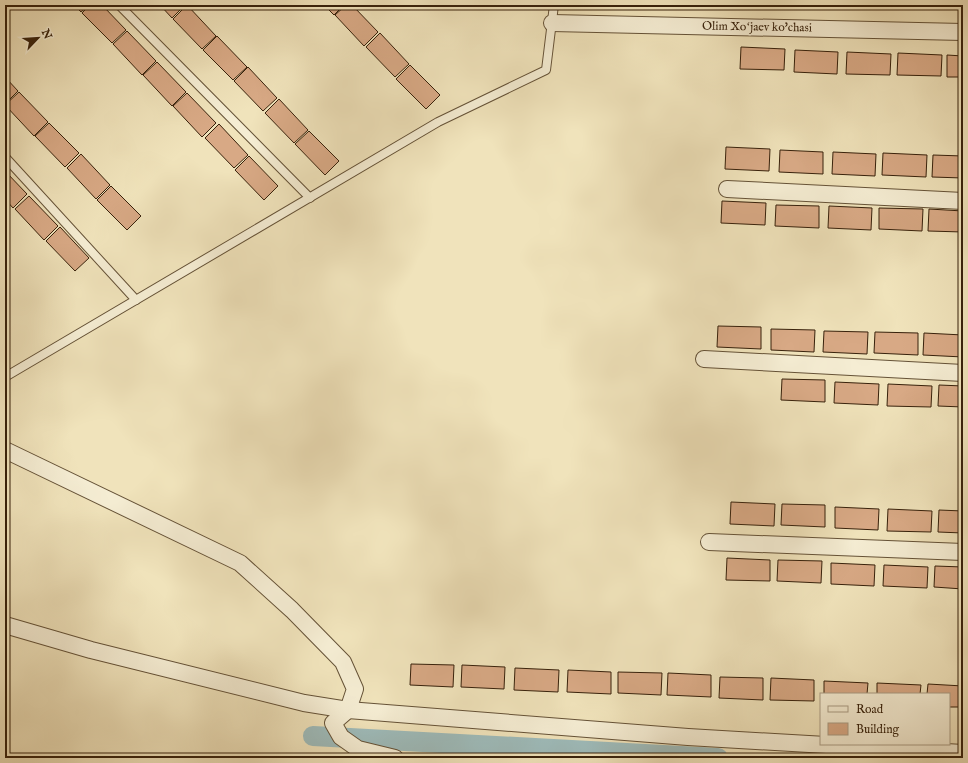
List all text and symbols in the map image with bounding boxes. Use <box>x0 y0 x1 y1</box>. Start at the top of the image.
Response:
north arrow <box>18 18 58 58</box>
street label: Olim Xoʻjaev ko'chasi <box>702 19 812 35</box>
text: N <box>37 26 55 42</box>
legend <box>820 693 950 745</box>
text: Road <box>856 702 884 717</box>
text: Building <box>856 722 900 737</box>

